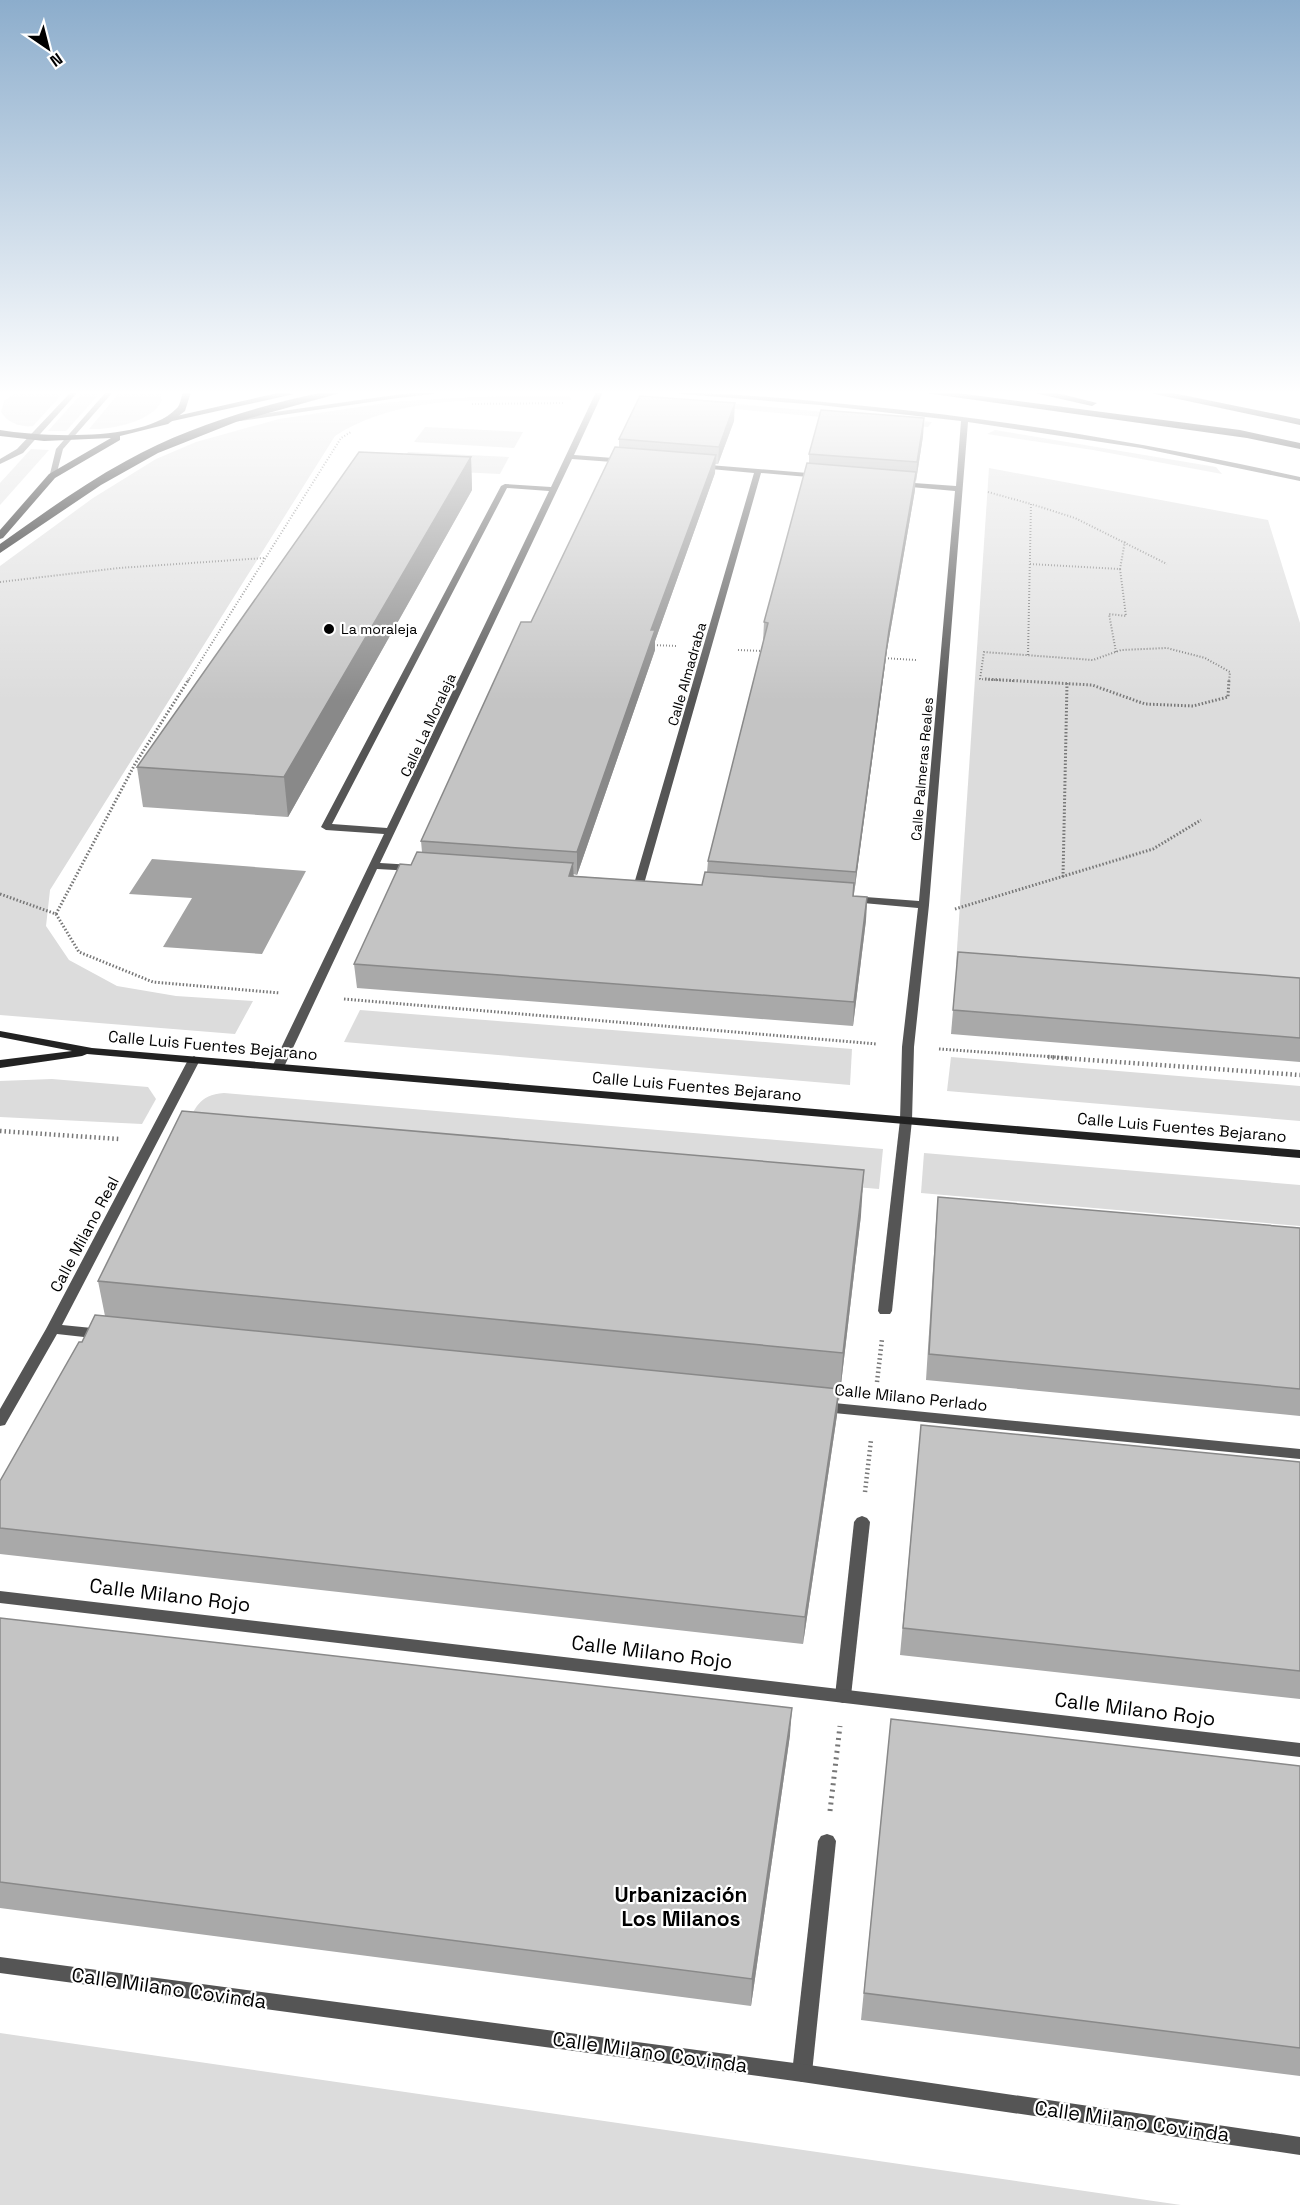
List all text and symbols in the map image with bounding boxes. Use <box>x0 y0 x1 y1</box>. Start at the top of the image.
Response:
north arrow <box>18 18 78 78</box>
text: N <box>46 48 67 72</box>
place label: La moraleja <box>341 620 417 638</box>
street label: Calle Almadraba <box>664 620 710 728</box>
marker: La moraleja <box>322 622 336 636</box>
street label: Calle La Moraleja <box>396 670 460 780</box>
street label: Calle Palmeras Reales <box>907 696 937 842</box>
street label: Calle Luis Fuentes Bejarano <box>107 1026 319 1065</box>
street label: Calle Luis Fuentes Bejarano <box>591 1067 803 1106</box>
street label: Calle Luis Fuentes Bejarano <box>1076 1108 1288 1147</box>
street label: Calle Milano Real <box>45 1173 124 1296</box>
street label: Calle Milano Perlado <box>833 1379 988 1416</box>
street label: Calle Milano Rojo <box>88 1572 252 1618</box>
street label: Calle Milano Rojo <box>570 1629 734 1675</box>
street label: Calle Milano Rojo <box>1053 1686 1217 1732</box>
district label: Urbanización Los Milanos <box>615 1881 747 1932</box>
street label: Calle Milano Covinda <box>70 1961 268 2015</box>
street label: Calle Milano Covinda <box>551 2025 749 2079</box>
street label: Calle Milano Covinda <box>1033 2094 1231 2148</box>

